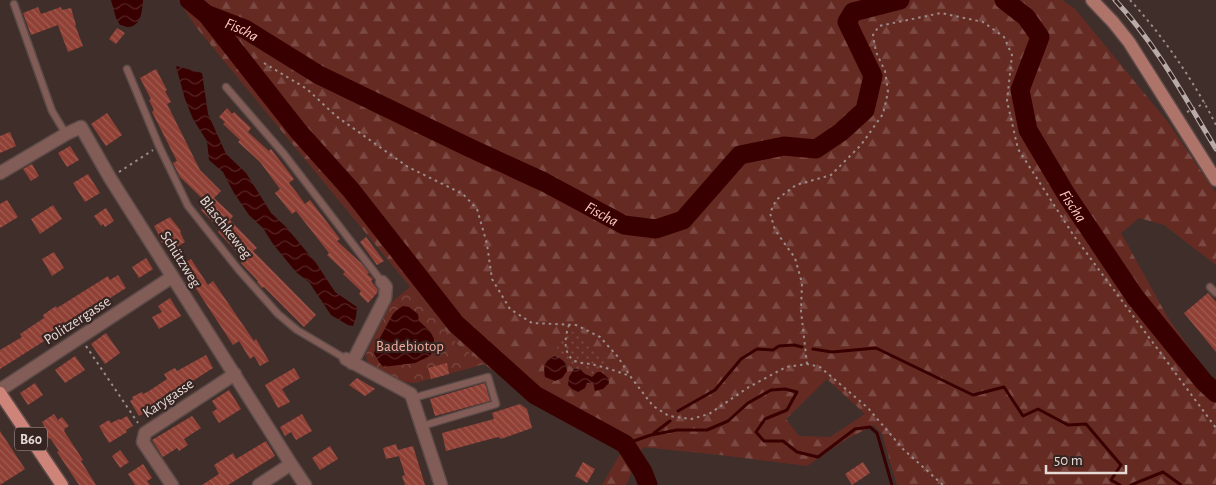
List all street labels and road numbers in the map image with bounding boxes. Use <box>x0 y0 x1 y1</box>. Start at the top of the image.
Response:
street label: Blaschkeweg <box>197 193 255 262</box>
street label: Schützweg <box>158 229 204 291</box>
street label: Politzergasse <box>41 293 113 348</box>
street label: Karygasse <box>140 376 197 421</box>
road number: B60 <box>15 428 47 450</box>

